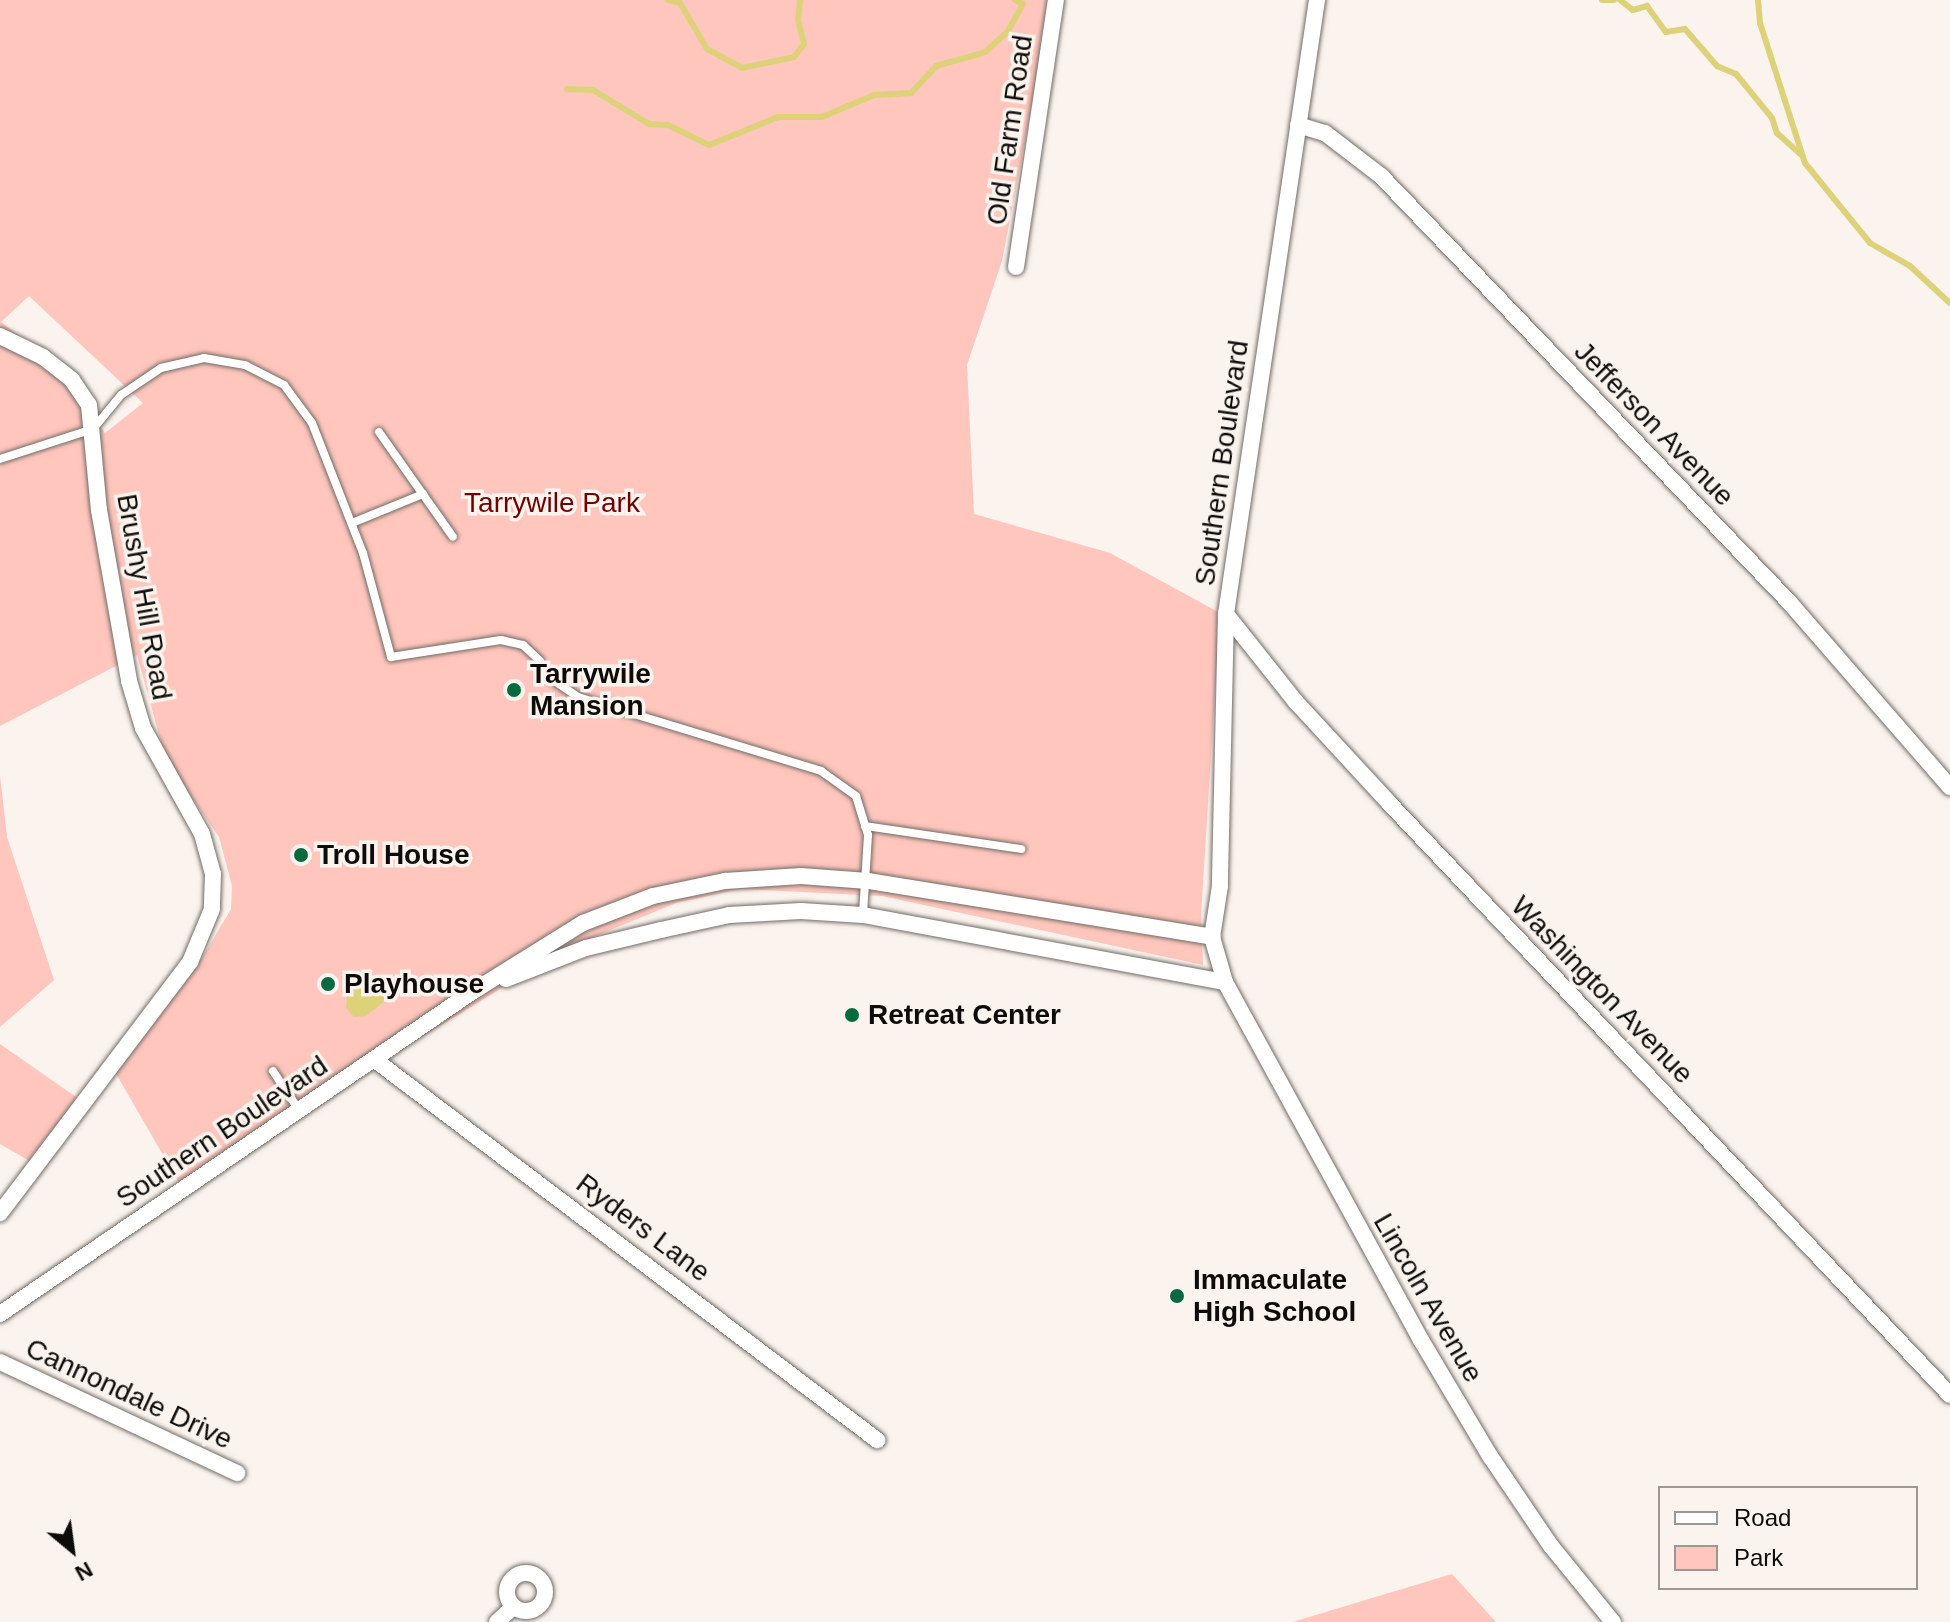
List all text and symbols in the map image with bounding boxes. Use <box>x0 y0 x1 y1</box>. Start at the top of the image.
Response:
street label: Old Farm Road <box>980 33 1040 227</box>
street label: Jefferson Avenue <box>1567 334 1741 514</box>
street label: Southern Boulevard <box>1188 338 1256 588</box>
park label: Tarrywile Park <box>464 486 640 520</box>
street label: Brushy Hill Road <box>109 491 179 703</box>
place label: Tarrywile Mansion <box>530 657 651 723</box>
marker: Tarrywile Mansion <box>505 681 523 699</box>
place label: Troll House <box>317 838 469 872</box>
marker: Troll House <box>292 846 310 864</box>
street label: Washington Avenue <box>1503 889 1701 1091</box>
place label: Playhouse <box>344 967 484 1001</box>
marker: Playhouse <box>319 975 337 993</box>
place label: Retreat Center <box>868 998 1061 1032</box>
marker: Retreat Center <box>843 1006 861 1024</box>
street label: Southern Boulevard <box>110 1049 334 1215</box>
street label: Ryders Lane <box>569 1167 717 1289</box>
street label: Lincoln Avenue <box>1366 1207 1490 1389</box>
place label: Immaculate High School <box>1193 1263 1356 1329</box>
marker: Immaculate High School <box>1168 1287 1186 1305</box>
street label: Cannondale Drive <box>20 1331 238 1457</box>
legend <box>1658 1486 1918 1590</box>
text: Road <box>1734 1504 1791 1531</box>
north arrow <box>32 1510 112 1590</box>
text: Park <box>1734 1544 1783 1571</box>
text: N <box>71 1557 97 1586</box>

